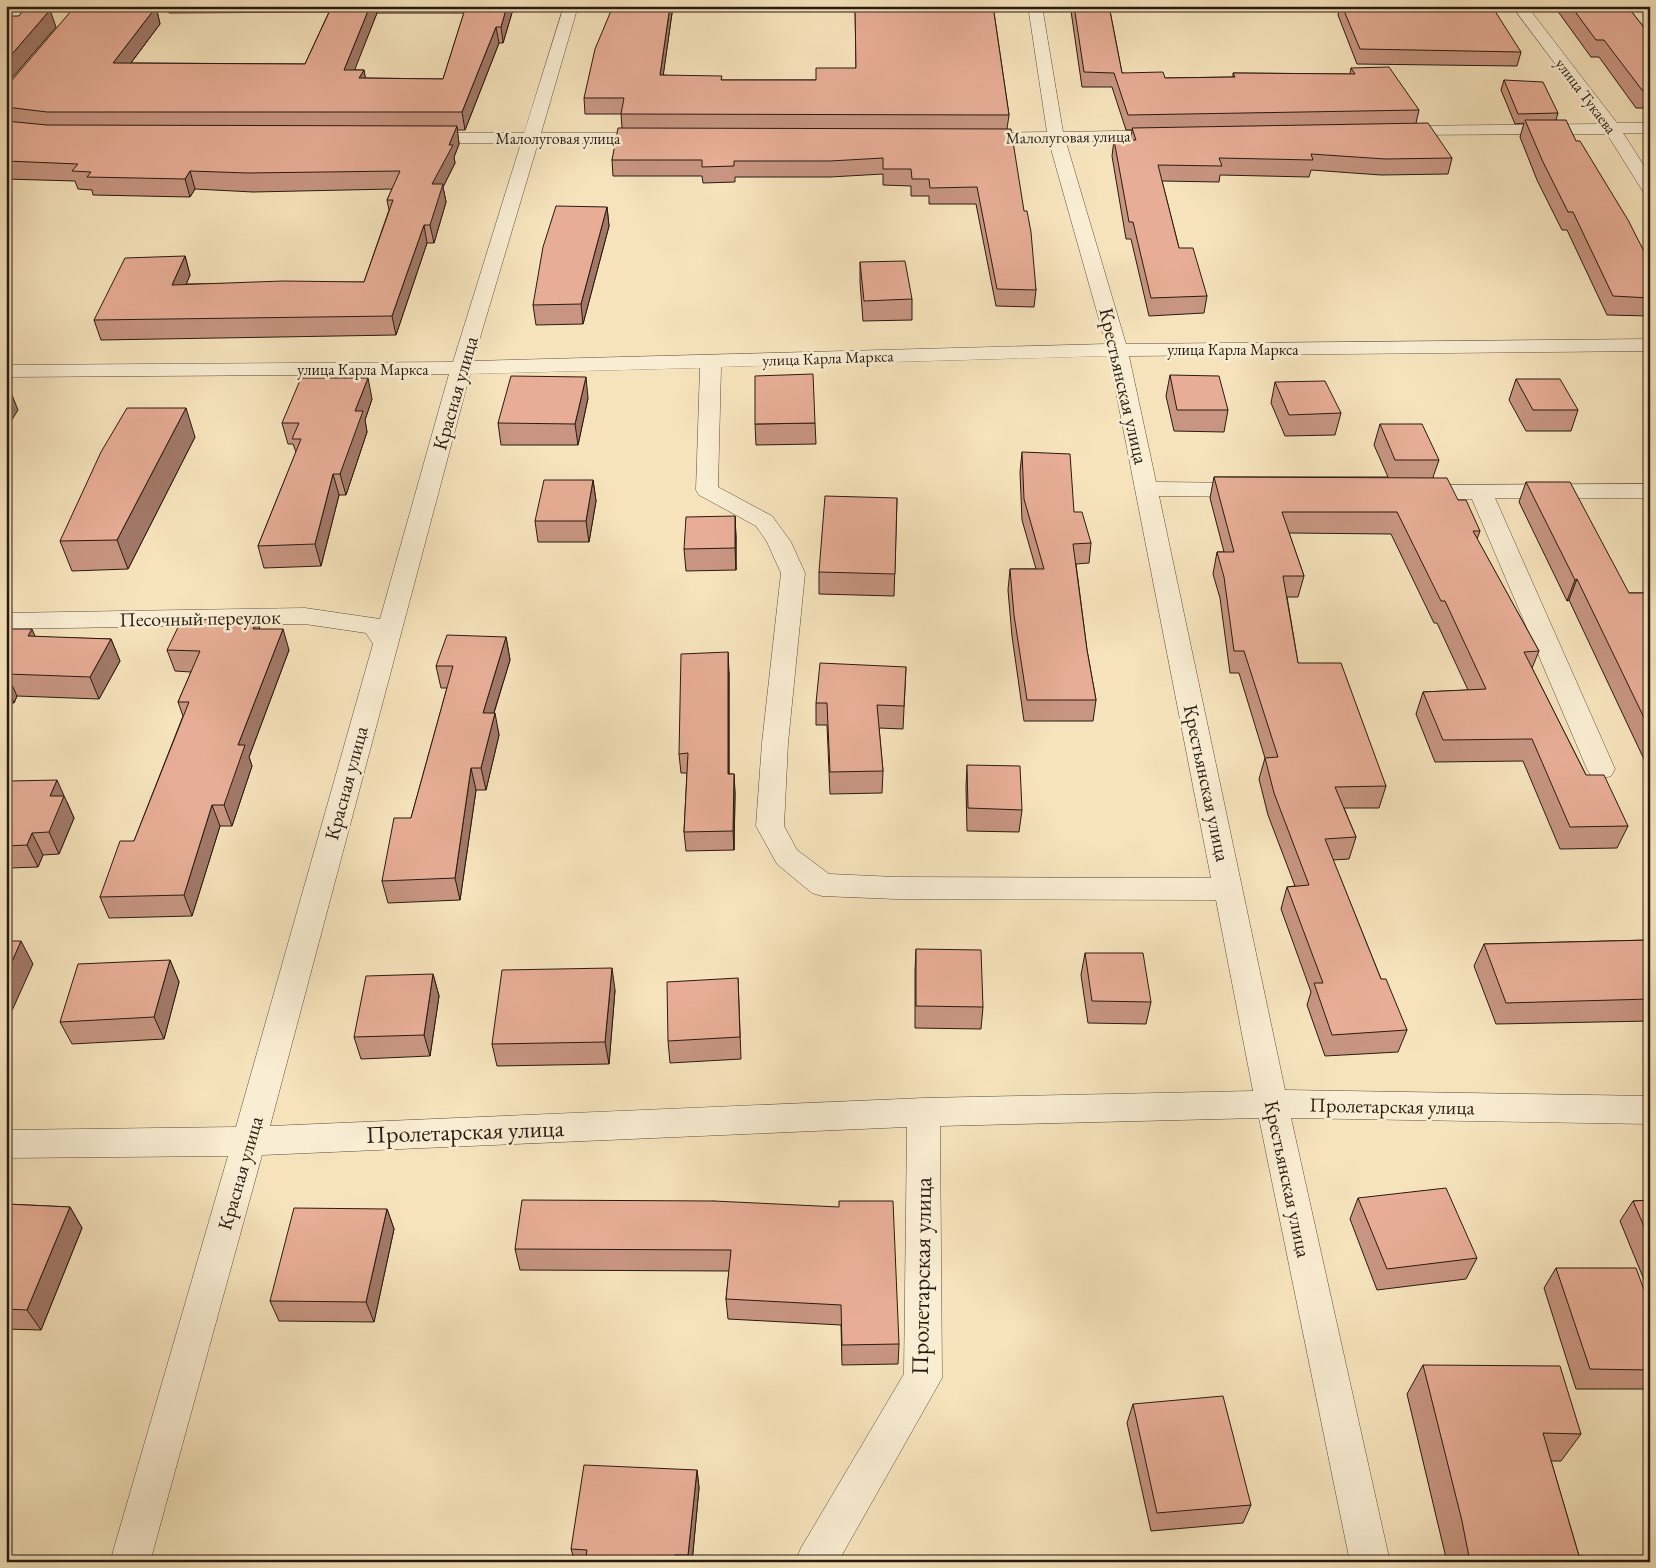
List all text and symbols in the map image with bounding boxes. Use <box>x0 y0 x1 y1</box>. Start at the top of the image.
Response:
street label: улица Тукаева <box>1551 54 1622 139</box>
street label: Малолуговая улица <box>1005 125 1131 149</box>
street label: Малолуговая улица <box>496 128 621 149</box>
street label: Крестьянская улица <box>1093 305 1155 467</box>
street label: Красная улица <box>426 333 484 453</box>
street label: улица Карла Маркса <box>1167 339 1299 360</box>
street label: улица Карла Маркса <box>762 345 895 371</box>
street label: улица Карла Маркса <box>297 359 429 380</box>
street label: Песочный переулок <box>119 604 281 632</box>
street label: Крестьянская улица <box>1178 702 1236 864</box>
street label: Красная улица <box>318 723 374 843</box>
street label: Пролетарская улица <box>1309 1092 1475 1120</box>
street label: Крестьянская улица <box>1259 1098 1317 1260</box>
street label: Пролетарская улица <box>365 1112 565 1150</box>
street label: Красная улица <box>211 1113 269 1233</box>
street label: Пролетарская улица <box>904 1176 938 1375</box>

